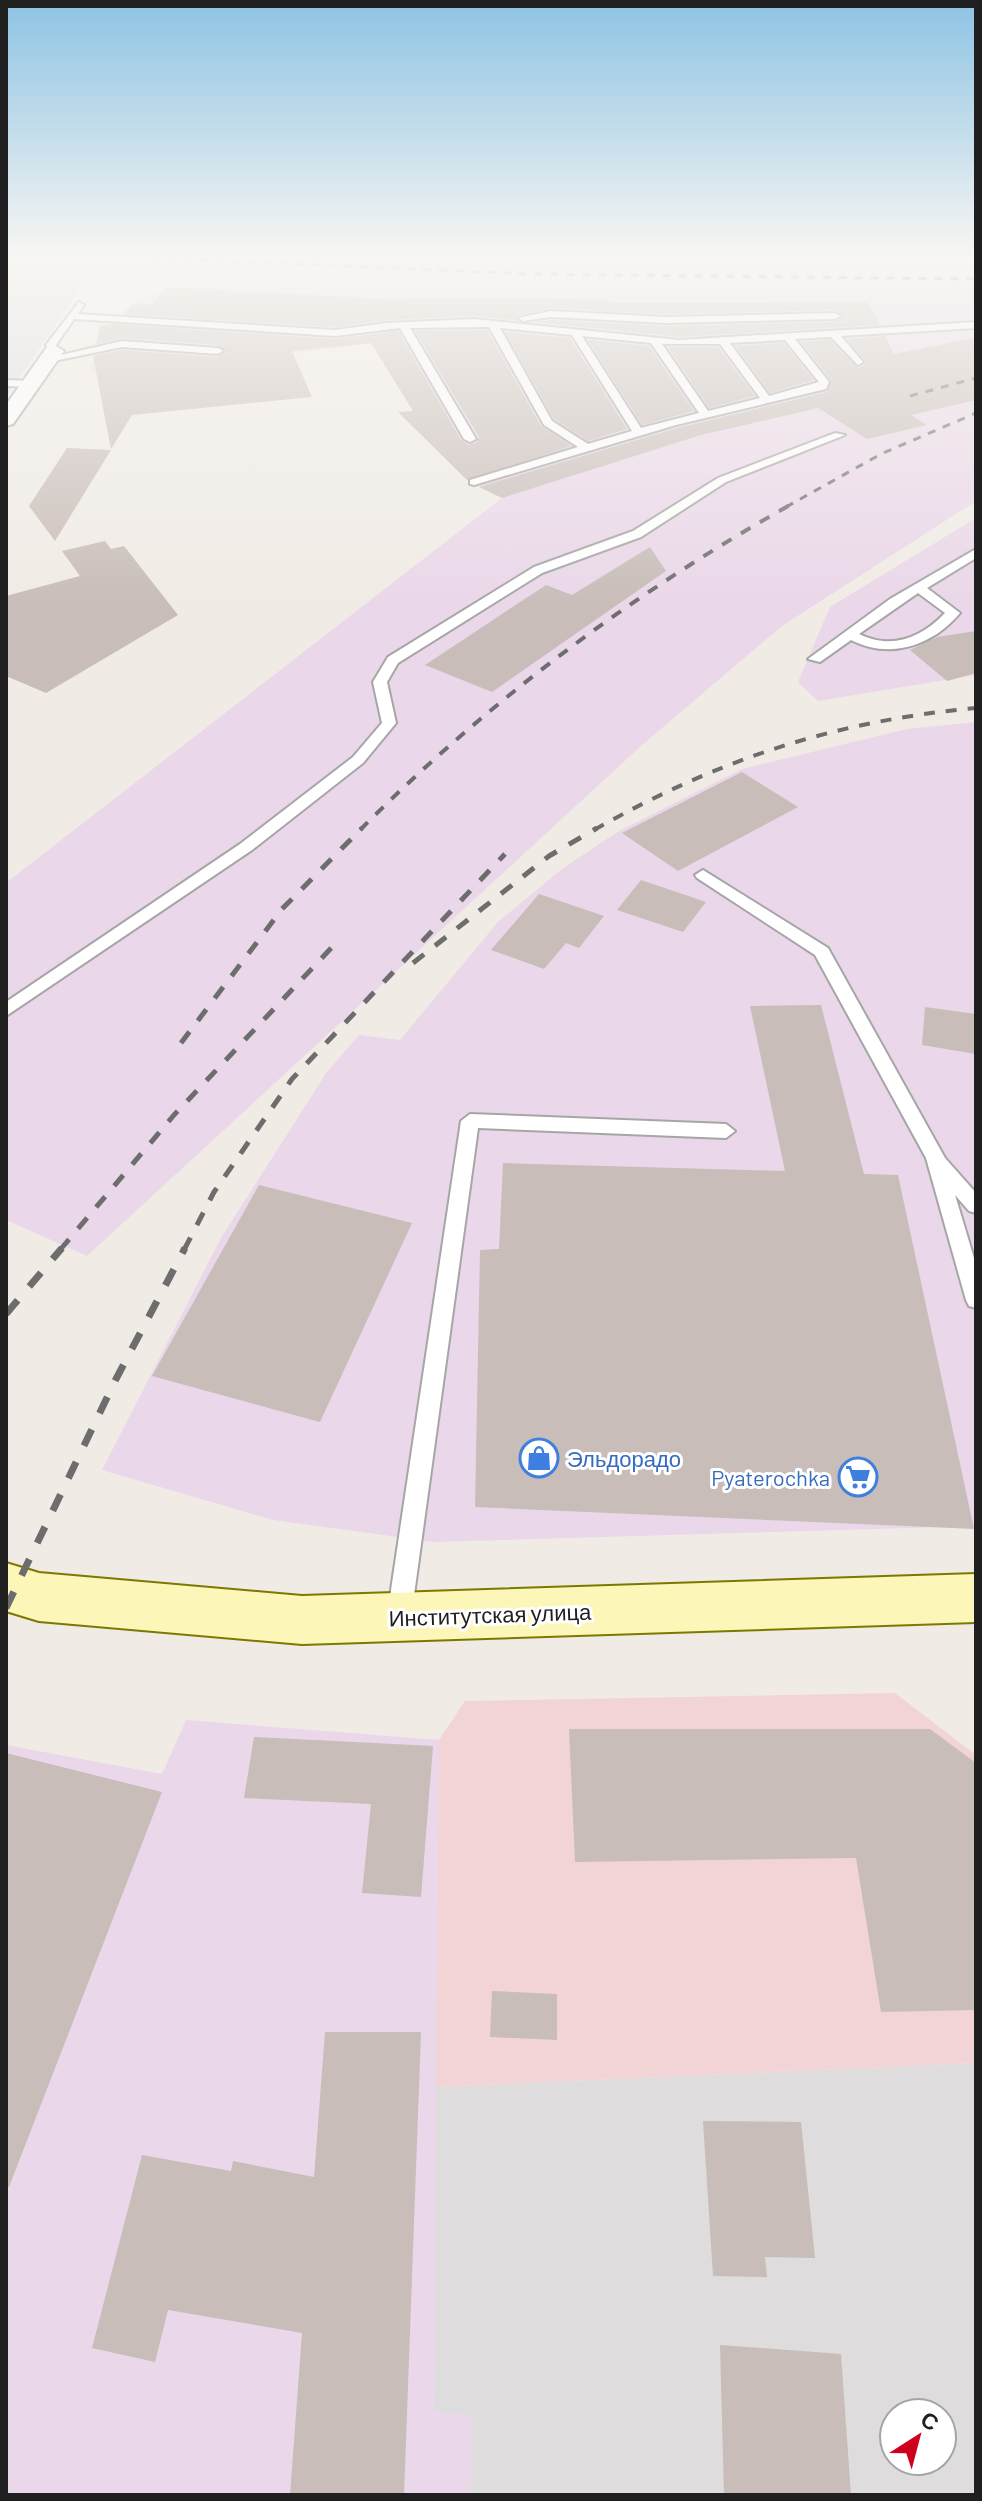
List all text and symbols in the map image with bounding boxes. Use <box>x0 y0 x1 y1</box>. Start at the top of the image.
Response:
shop icon: Эльдорадо <box>518 1437 560 1479</box>
place label: Эльдорадо <box>567 1445 681 1472</box>
supermarket icon: Pyaterochka <box>837 1456 879 1498</box>
place label: Pyaterochka <box>711 1464 830 1490</box>
street label: Институтская улица <box>388 1597 592 1632</box>
north arrow <box>878 2397 958 2477</box>
text: С <box>916 2405 945 2435</box>

